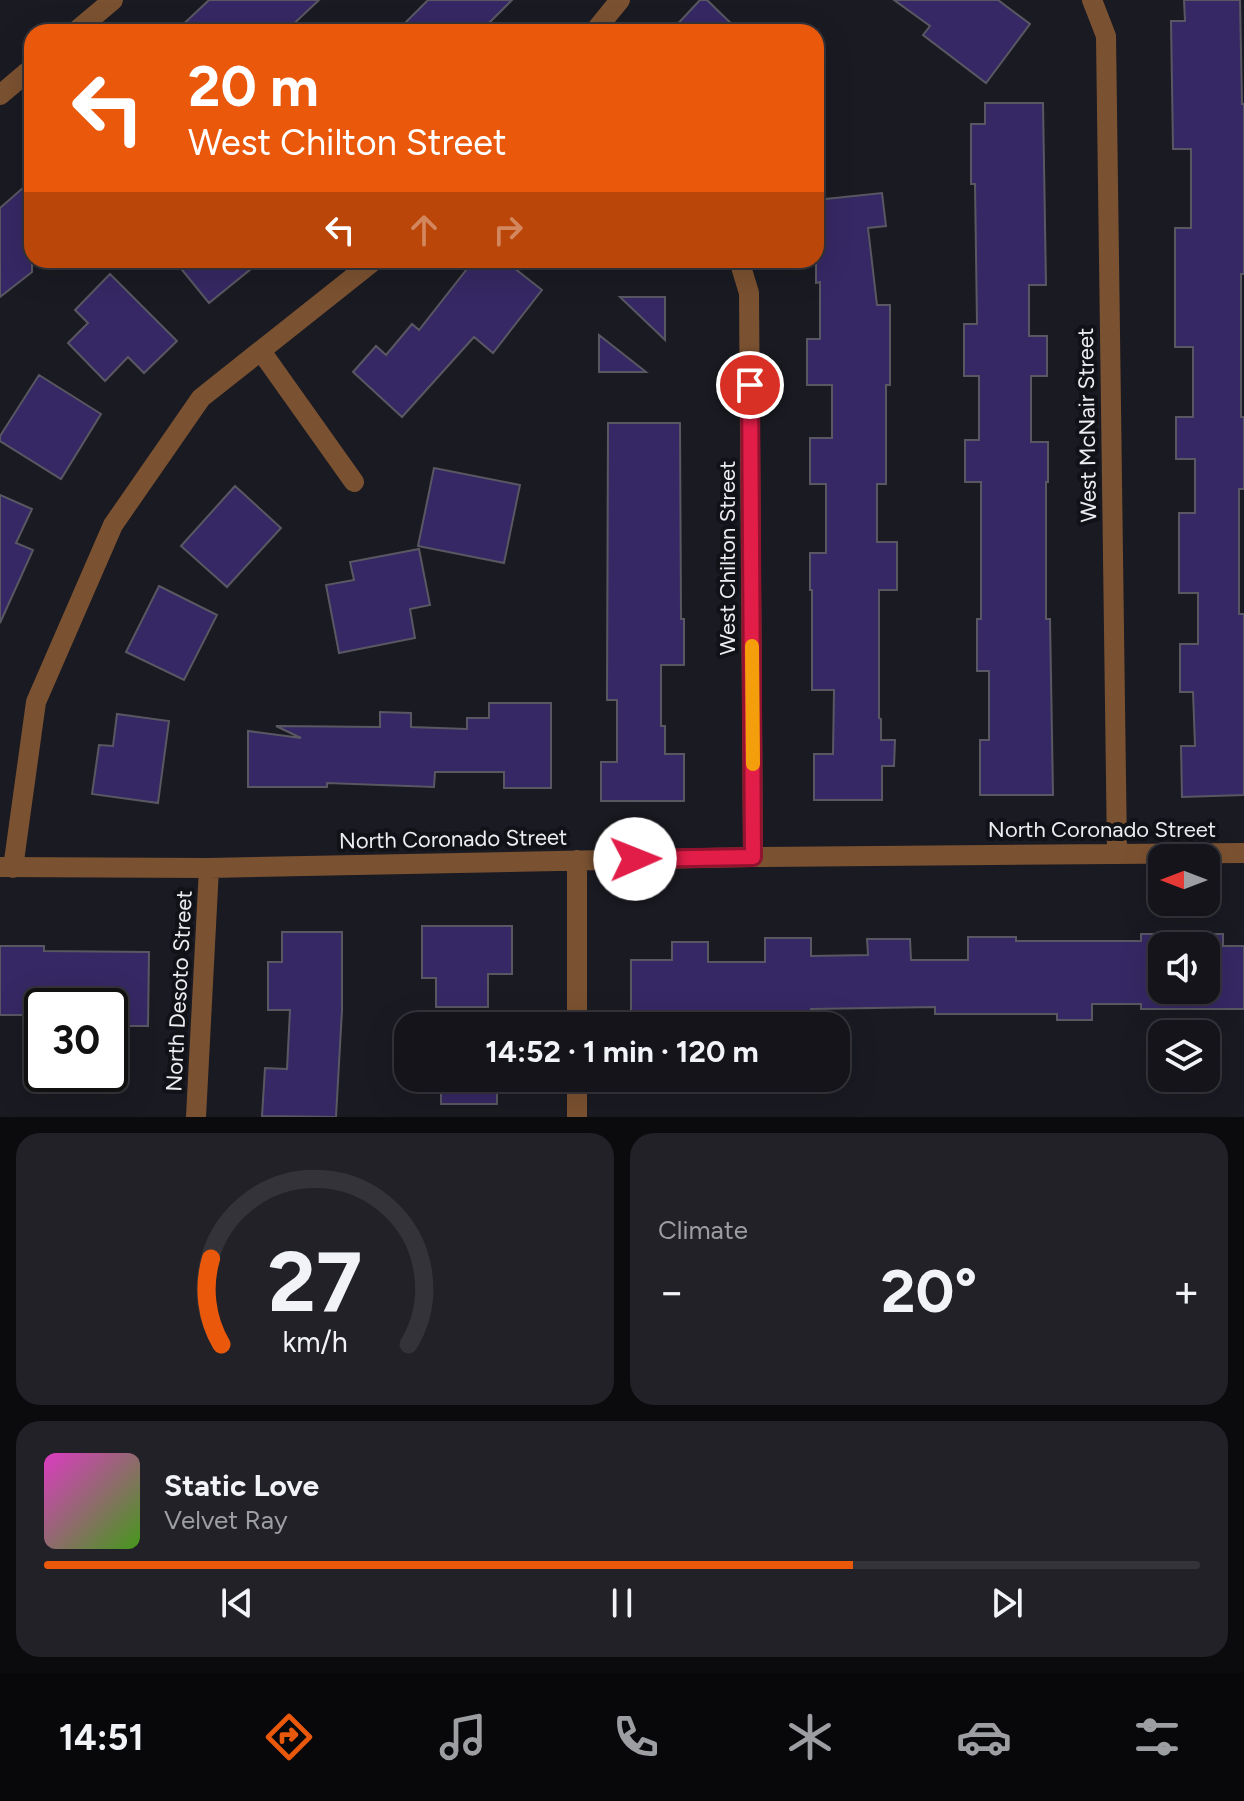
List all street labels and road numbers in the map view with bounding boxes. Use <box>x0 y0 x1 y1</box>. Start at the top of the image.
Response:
street label: West McNair Street <box>1072 327 1102 523</box>
street label: West Chilton Street <box>714 461 741 655</box>
street label: North Coronado Street <box>988 816 1216 843</box>
street label: North Coronado Street <box>339 824 567 854</box>
street label: North Desoto Street <box>160 890 198 1092</box>

